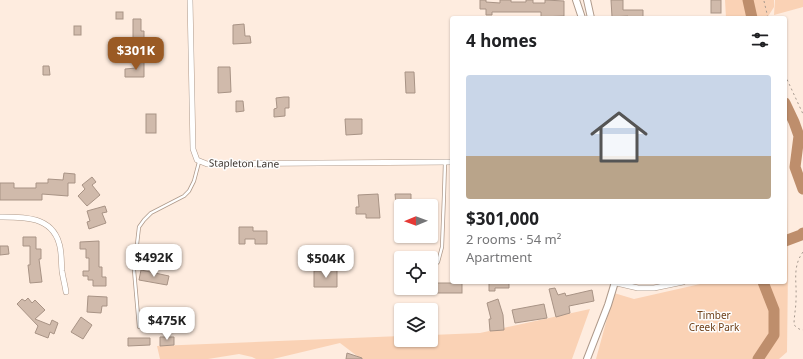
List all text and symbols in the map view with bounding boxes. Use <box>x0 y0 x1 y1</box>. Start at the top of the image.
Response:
text: 4 homes <box>466 29 537 52</box>
icon: filters <box>749 29 771 51</box>
pin: $301K <box>108 37 164 71</box>
text: $301K <box>117 41 155 59</box>
icon: home <box>583 101 655 173</box>
street label: Stapleton Lane <box>209 155 280 171</box>
north arrow <box>394 199 438 243</box>
map controls <box>394 199 438 347</box>
text: $301,000 <box>466 207 539 230</box>
text: 2 rooms · 54 m² <box>466 230 561 248</box>
pin: $492K <box>126 244 182 278</box>
pin: $504K <box>298 245 354 279</box>
text: $492K <box>135 248 173 266</box>
text: Apartment <box>466 248 532 266</box>
text: $504K <box>307 249 345 267</box>
button: locate <box>394 251 438 295</box>
button: layers <box>394 303 438 347</box>
pin: $475K <box>139 307 195 341</box>
park label: Timber Creek Park <box>689 308 740 334</box>
text: $475K <box>148 311 186 329</box>

